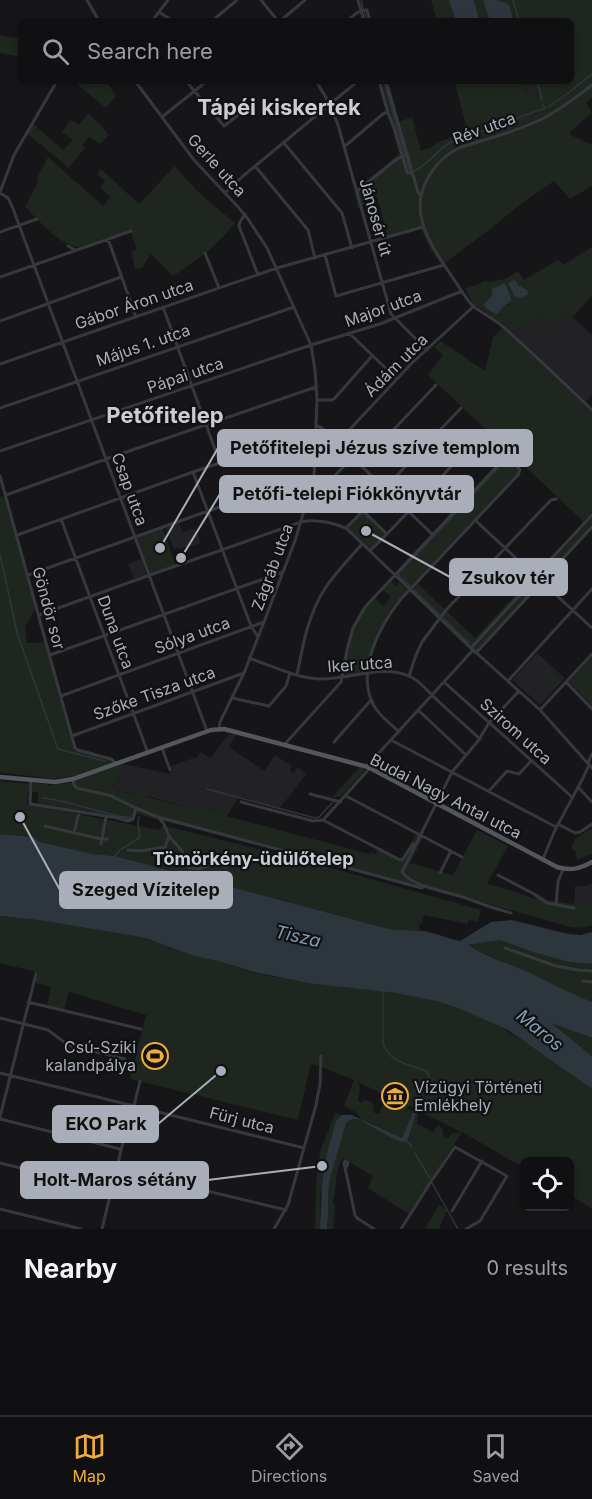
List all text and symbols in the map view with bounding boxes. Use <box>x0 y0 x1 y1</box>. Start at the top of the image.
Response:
search box <box>18 18 574 84</box>
icon: search <box>39 35 72 68</box>
text: Search here <box>87 38 213 64</box>
district label: Tápéi kiskertek <box>197 94 361 120</box>
street label: Rév utca <box>450 107 518 149</box>
street label: Gerle utca <box>183 129 251 201</box>
street label: Jánosér út <box>355 176 397 258</box>
street label: Gábor Áron utca <box>72 274 196 334</box>
street label: Major utca <box>342 285 424 331</box>
street label: Május 1. utca <box>93 320 193 370</box>
street label: Ádám utca <box>360 329 432 401</box>
street label: Pápai utca <box>144 353 226 397</box>
district label: Petőfitelep <box>106 402 224 428</box>
callout: Petőfitelepi Jézus szíve templom <box>218 430 532 466</box>
text: Petőfitelepi Jézus szíve templom <box>230 437 520 458</box>
street label: Csap utca <box>108 450 152 528</box>
callout: Petőfi-telepi Fiókkönyvtár <box>220 476 473 512</box>
text: Petőfi-telepi Fiókkönyvtár <box>233 483 461 504</box>
street label: Zágráb utca <box>247 521 297 613</box>
callout: Zsukov tér <box>450 559 567 595</box>
street label: Göndör sor <box>28 564 70 652</box>
text: Zsukov tér <box>461 567 555 588</box>
street label: Duna utca <box>93 593 139 671</box>
street label: Sólya utca <box>151 612 233 658</box>
street label: Iker utca <box>327 652 393 676</box>
street label: Szőke Tisza utca <box>90 662 218 724</box>
street label: Szirom utca <box>476 694 556 768</box>
street label: Budai Nagy Antal utca <box>367 749 525 843</box>
district label: Tömörkény-üdülőtelep <box>152 848 354 869</box>
callout: Szeged Vízitelep <box>60 872 232 908</box>
text: Szeged Vízitelep <box>72 879 220 900</box>
water label: Tisza <box>273 921 323 951</box>
water label: Maros <box>512 1005 568 1055</box>
place label: Csú-Sziki kalandpálya <box>45 1037 136 1075</box>
sports icon: Csú-Sziki kalandpálya <box>140 1041 170 1071</box>
place label: Vízügyi Történeti Emlékhely <box>414 1077 542 1115</box>
museum icon: Vízügyi Történeti Emlékhely <box>380 1081 410 1111</box>
street label: Fürj utca <box>208 1102 276 1138</box>
callout: EKO Park <box>53 1106 158 1142</box>
text: EKO Park <box>65 1113 147 1134</box>
map controls <box>520 1157 574 1211</box>
button: locate <box>520 1157 574 1211</box>
callout: Holt-Maros sétány <box>21 1162 208 1198</box>
text: Holt-Maros sétány <box>33 1169 197 1190</box>
text: Nearby <box>24 1253 117 1284</box>
text: 0 results <box>486 1256 568 1280</box>
tab: Map <box>73 1430 106 1486</box>
tab: Directions <box>251 1430 327 1486</box>
tab: Saved <box>473 1430 519 1486</box>

